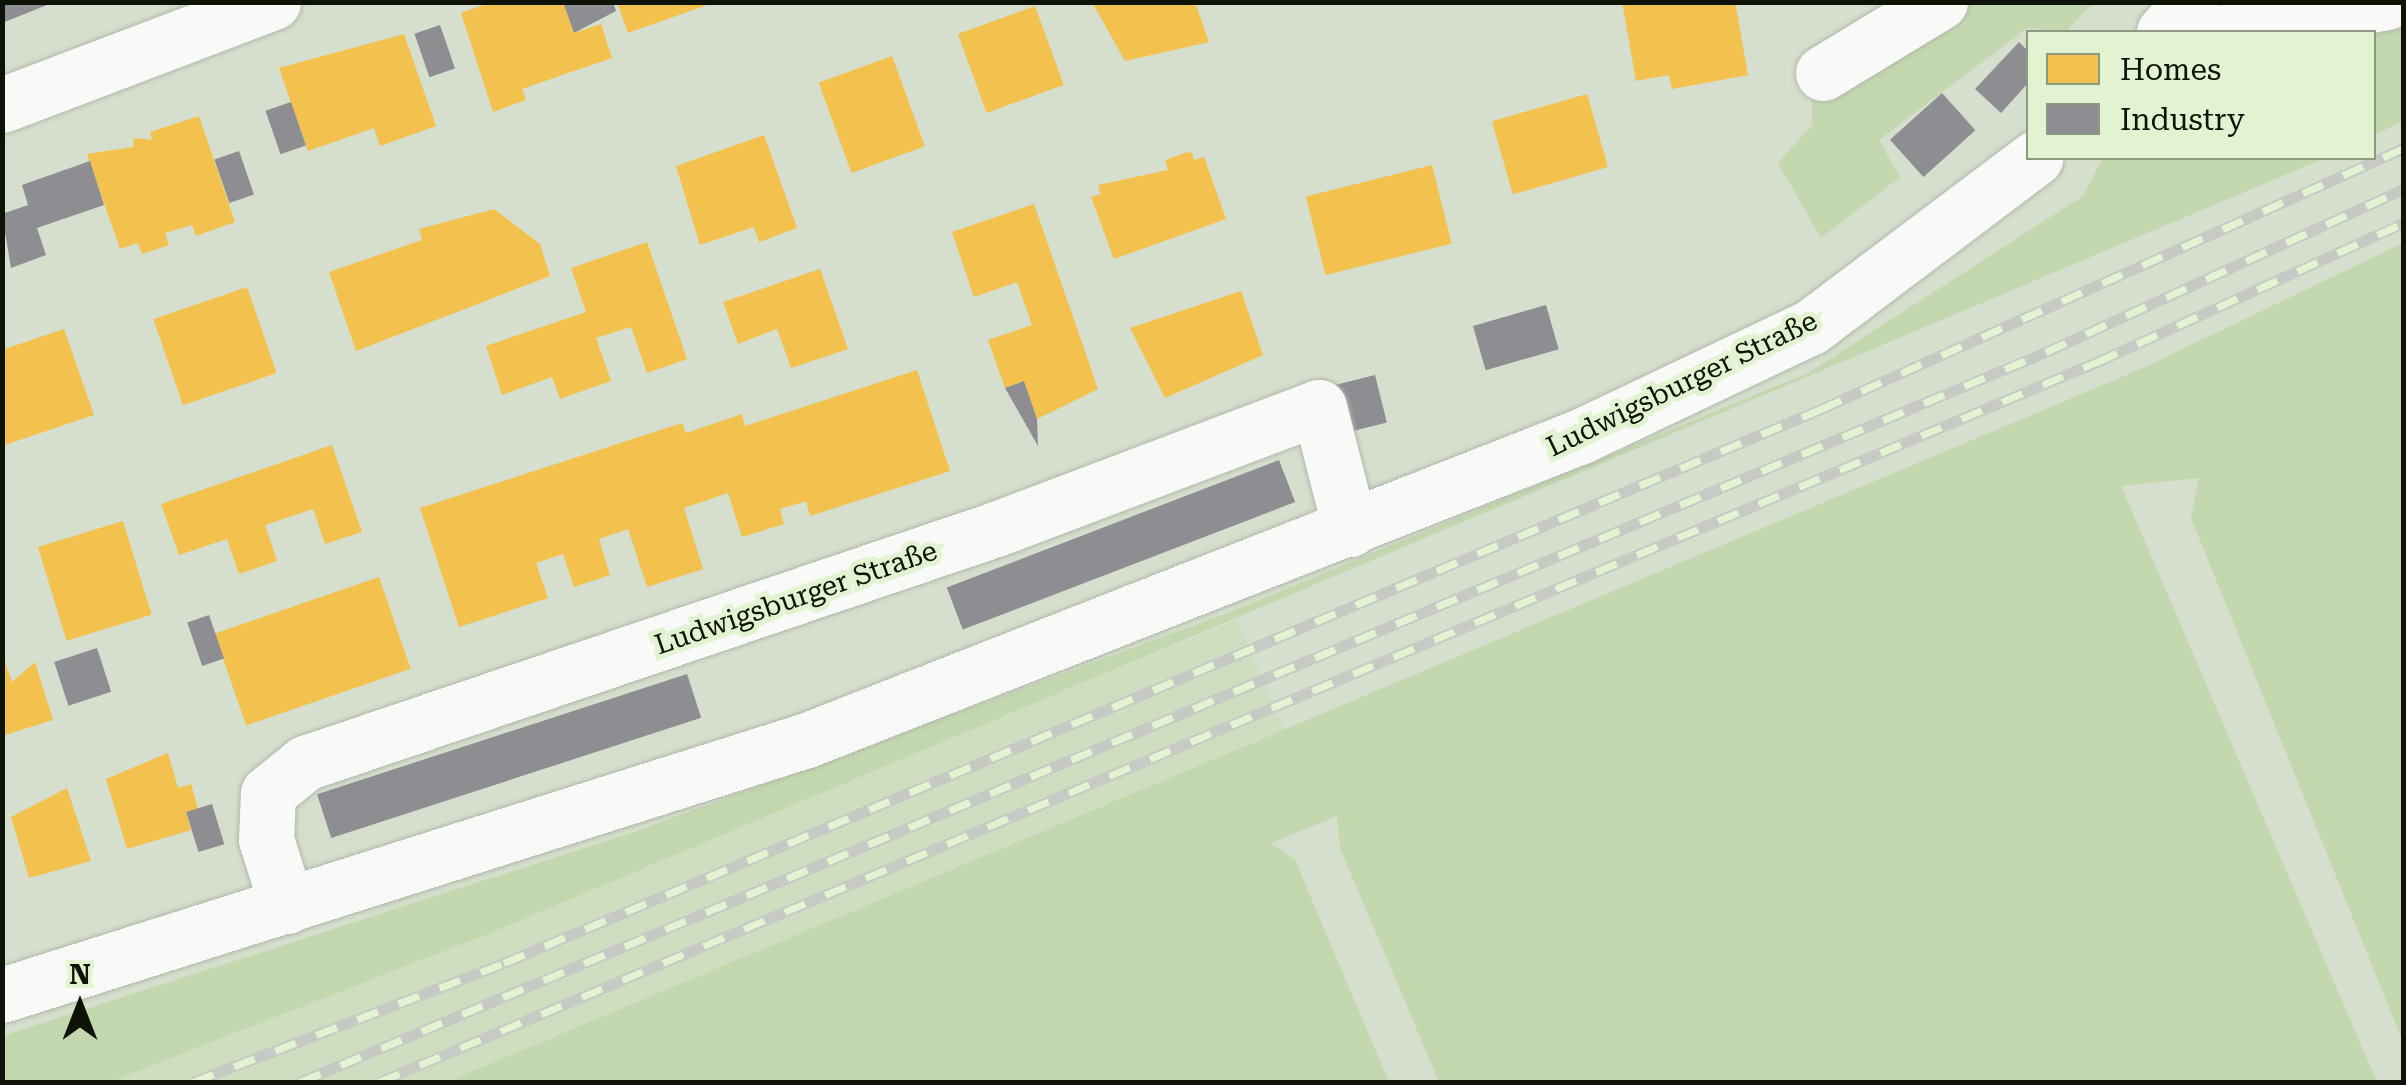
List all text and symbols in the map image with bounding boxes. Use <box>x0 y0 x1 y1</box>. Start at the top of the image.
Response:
legend <box>2026 30 2376 160</box>
text: Homes <box>2120 52 2221 87</box>
text: Industry <box>2120 102 2245 137</box>
street label: Ludwigsburger Straße <box>1541 304 1823 464</box>
street label: Ludwigsburger Straße <box>650 534 942 662</box>
north arrow <box>30 955 130 1055</box>
text: N <box>69 958 91 991</box>

